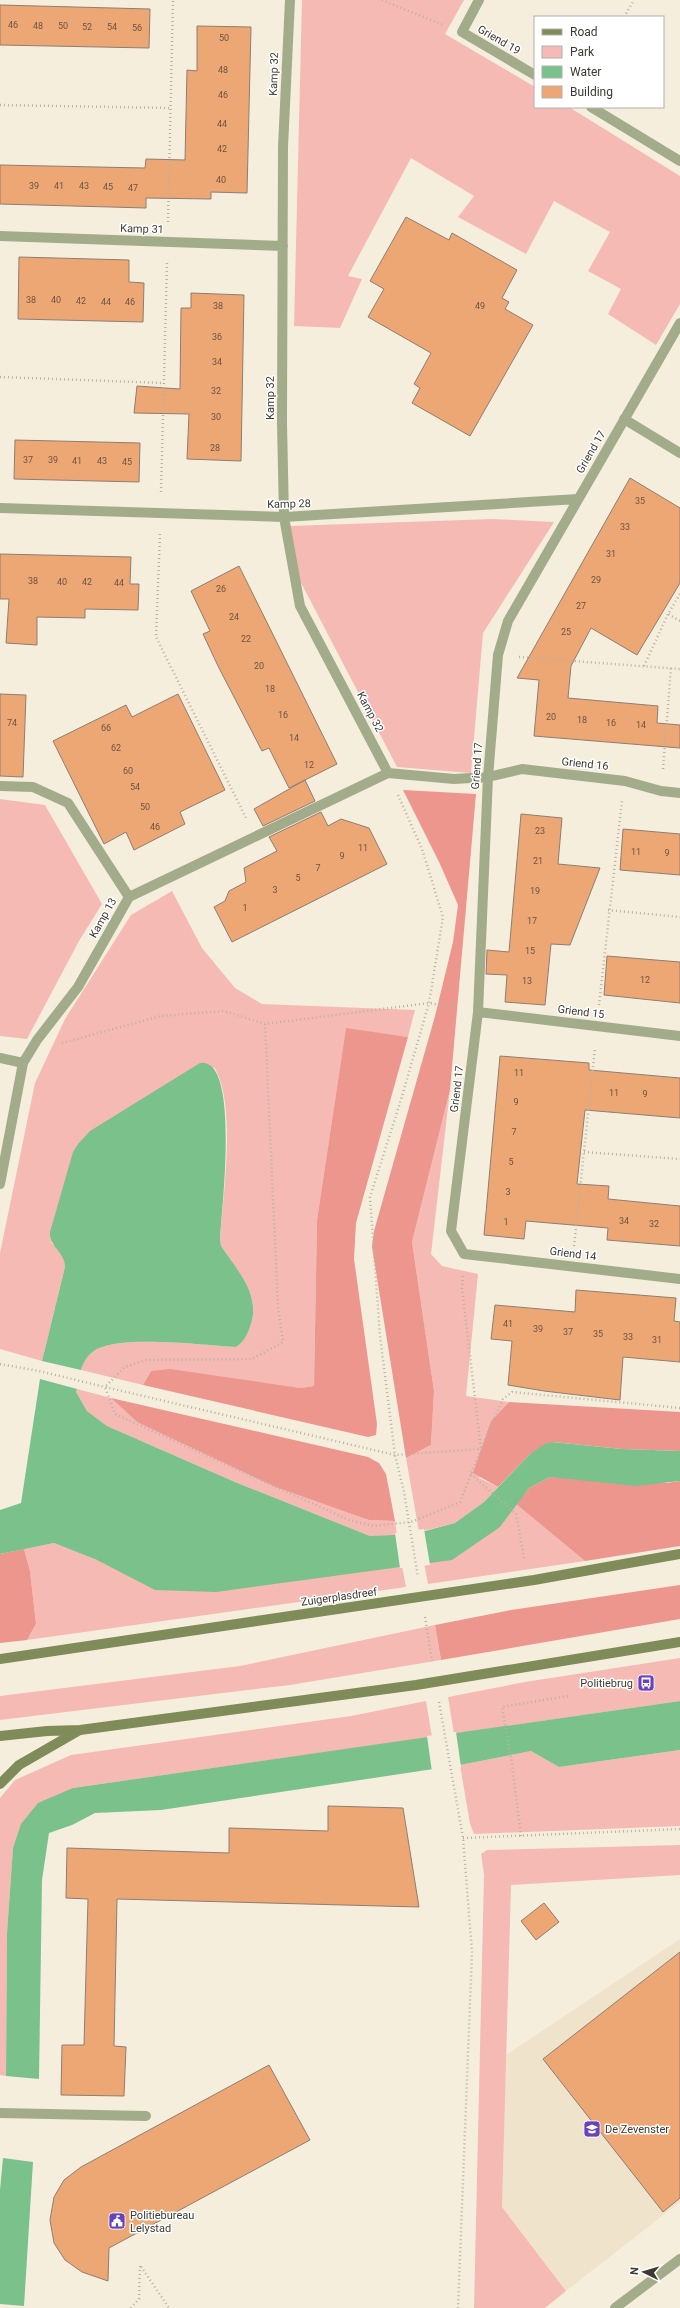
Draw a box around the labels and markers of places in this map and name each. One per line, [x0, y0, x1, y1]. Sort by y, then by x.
bus stop icon: Politiebrug [636, 1673, 656, 1693]
place label: Politiebrug [580, 1677, 633, 1690]
school or university icon: De Zevenster [582, 2119, 602, 2139]
place label: De Zevenster [605, 2123, 669, 2136]
place label: Politiebureau Lelystad [130, 2209, 194, 2235]
public building icon: Politiebureau Lelystad [107, 2211, 127, 2231]

